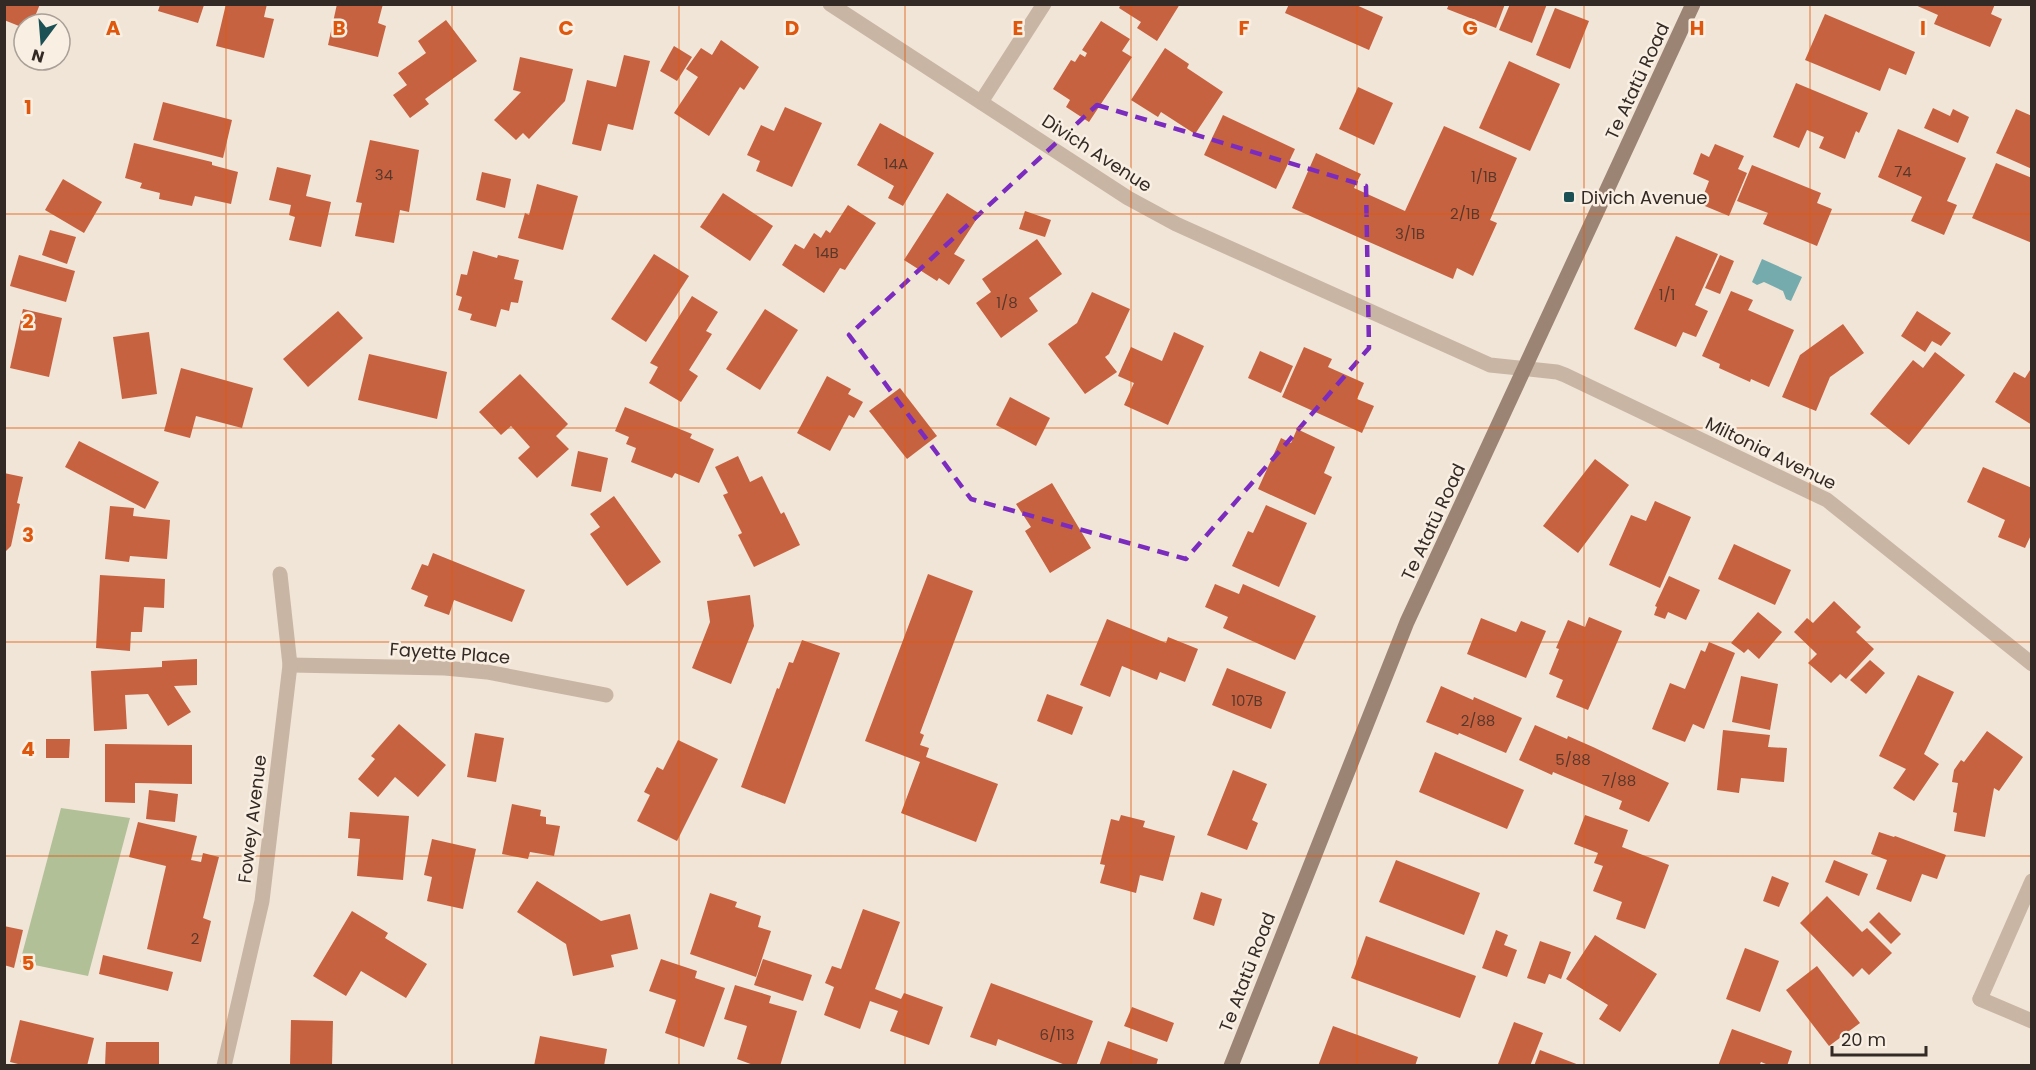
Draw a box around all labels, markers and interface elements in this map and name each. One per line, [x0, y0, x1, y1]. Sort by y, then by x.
north arrow [12, 12, 72, 72]
text: A [106, 14, 121, 42]
text: B [332, 14, 346, 42]
text: C [558, 14, 574, 42]
text: D [785, 14, 799, 42]
text: E [1013, 14, 1023, 42]
text: F [1239, 14, 1250, 42]
text: G [1462, 14, 1478, 42]
text: H [1690, 14, 1704, 42]
text: I [1920, 14, 1926, 42]
street label: Te Atatū Road [1599, 19, 1675, 143]
text: N [29, 43, 47, 69]
text: 1 [24, 93, 32, 121]
street label: Divich Avenue [1037, 108, 1157, 198]
house number: 14A [884, 153, 908, 174]
house number: 74 [1894, 161, 1912, 182]
house number: 34 [375, 164, 393, 185]
house number: 1/1B [1471, 166, 1497, 187]
place label: Divich Avenue [1581, 185, 1708, 210]
marker: Divich Avenue [1562, 190, 1576, 204]
house number: 2/1B [1450, 203, 1480, 224]
house number: 3/1B [1395, 223, 1425, 244]
house number: 14B [815, 242, 839, 263]
house number: 1/1 [1659, 284, 1675, 305]
house number: 1/8 [996, 292, 1018, 313]
text: 2 [22, 307, 34, 335]
street label: Miltonia Avenue [1701, 410, 1841, 496]
street label: Te Atatū Road [1395, 460, 1471, 584]
text: 3 [22, 521, 34, 549]
street label: Fayette Place [389, 636, 511, 670]
house number: 107B [1231, 690, 1263, 711]
house number: 2/88 [1461, 710, 1495, 731]
text: 4 [21, 735, 35, 763]
house number: 5/88 [1555, 749, 1591, 770]
street label: Fowey Avenue [232, 753, 272, 885]
house number: 7/88 [1602, 770, 1636, 791]
street label: Te Atatū Road [1213, 909, 1281, 1035]
house number: 2 [191, 928, 199, 949]
text: 5 [22, 949, 35, 977]
scale bar [1832, 1019, 1926, 1057]
house number: 6/113 [1039, 1024, 1075, 1045]
text: 20 m [1841, 1027, 1886, 1052]

